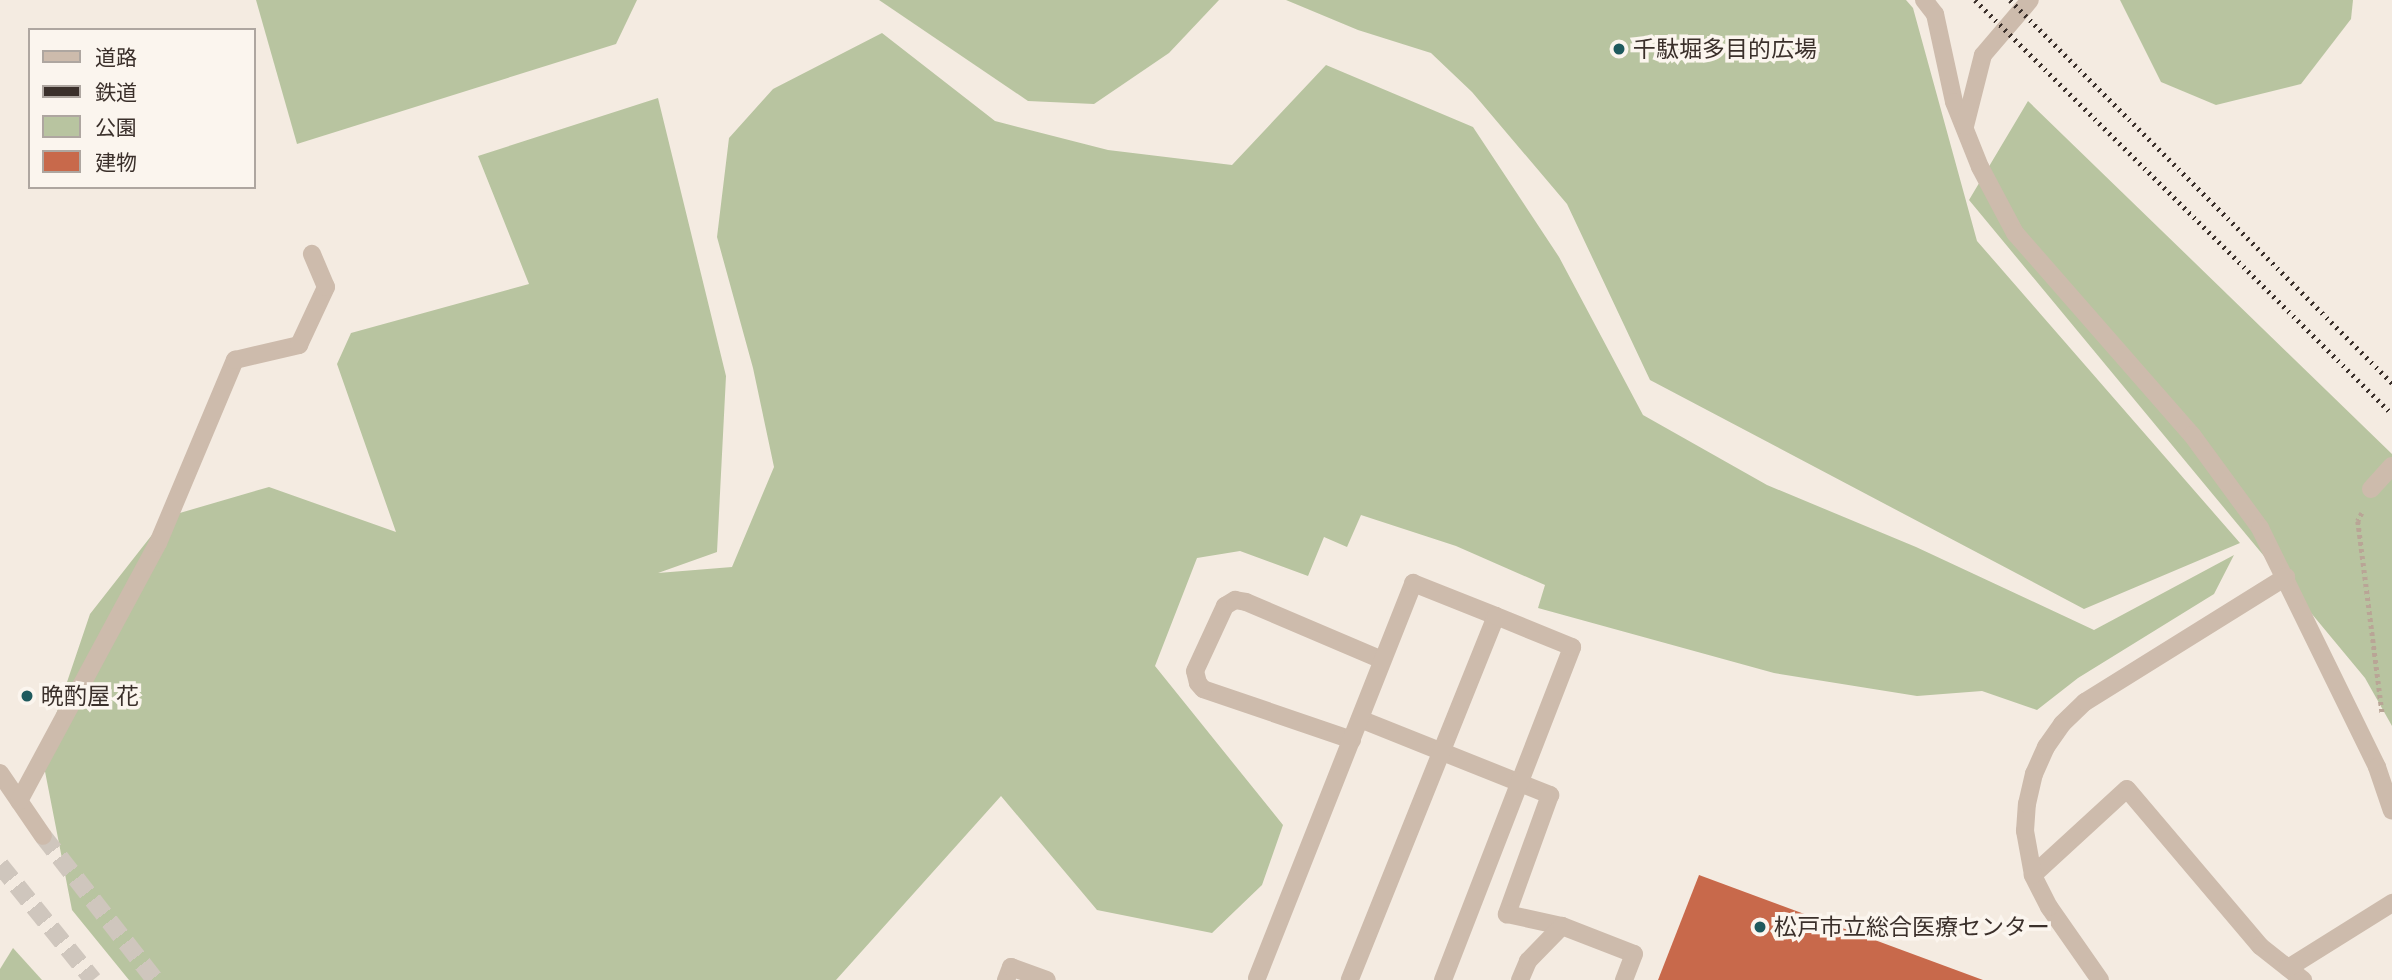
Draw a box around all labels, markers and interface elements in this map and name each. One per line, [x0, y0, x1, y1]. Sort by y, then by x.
legend [28, 28, 256, 189]
place label: 千駄堀多目的広場 [1633, 35, 1817, 63]
marker: 千駄堀多目的広場 [1611, 41, 1627, 57]
text: 道路 [95, 44, 137, 72]
text: 鉄道 [95, 79, 137, 107]
text: 公園 [95, 114, 137, 142]
text: 建物 [95, 149, 137, 177]
place label: 晩酌屋 花 [41, 682, 139, 710]
marker: 晩酌屋 花 [19, 688, 35, 704]
place label: 松戸市立総合医療センター [1774, 913, 2050, 941]
marker: 松戸市立総合医療センター [1752, 919, 1768, 935]

